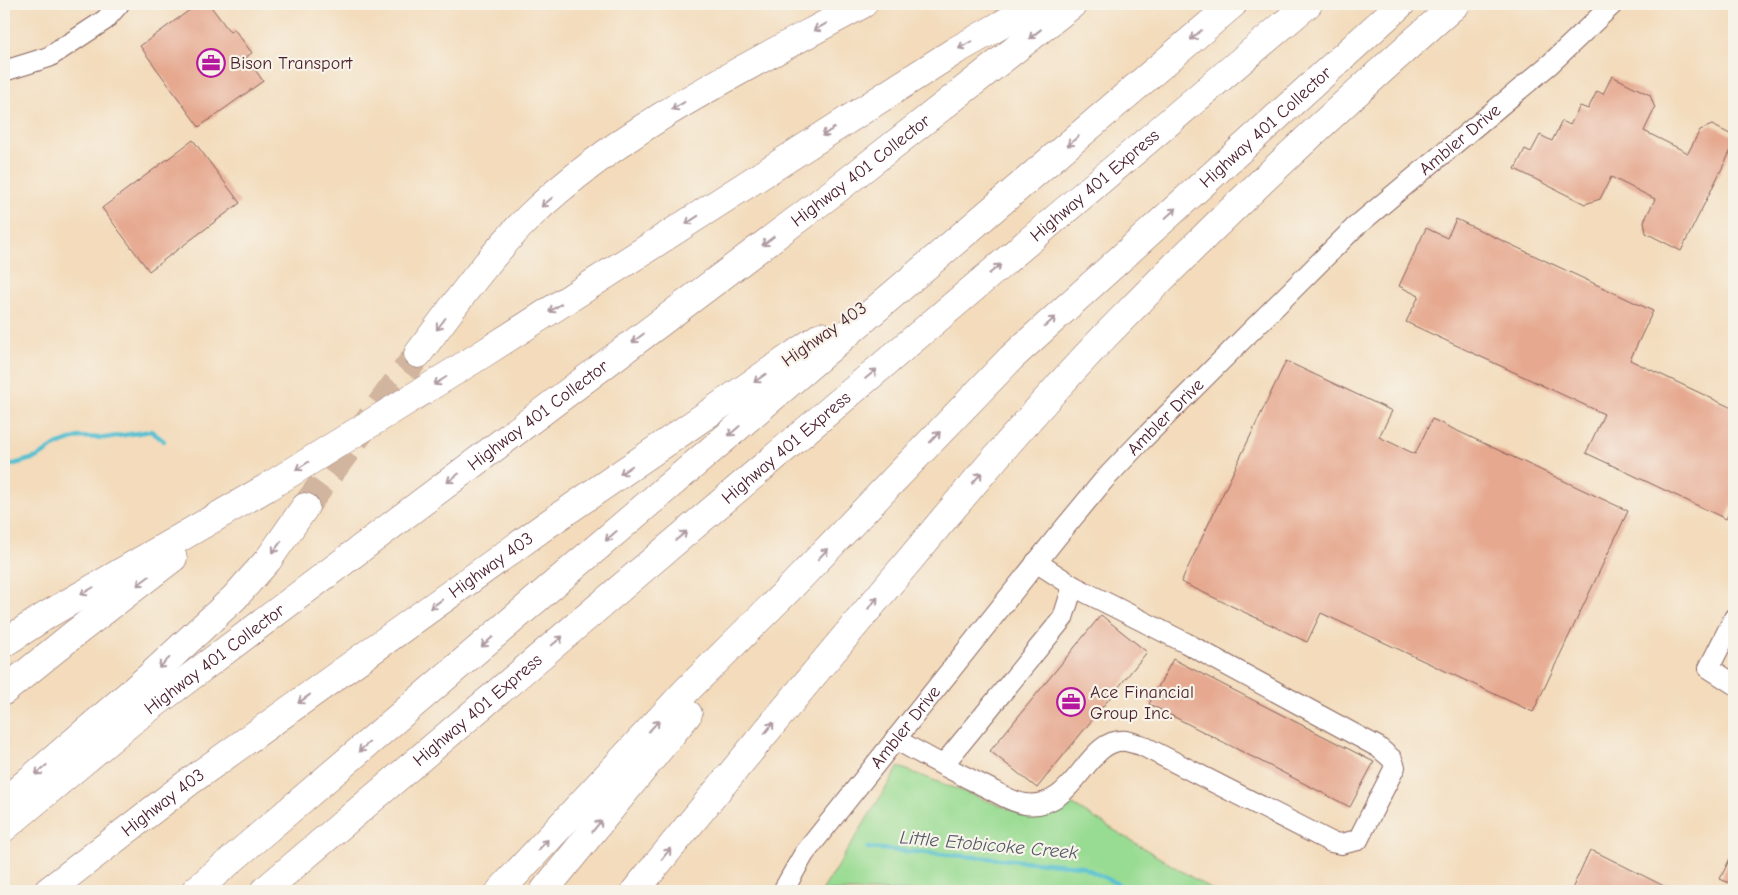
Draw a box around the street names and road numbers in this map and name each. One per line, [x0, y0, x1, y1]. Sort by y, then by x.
street label: Highway 401 Collector [1196, 62, 1337, 193]
street label: Ambler Drive [1415, 100, 1505, 180]
street label: Highway 401 Collector [787, 110, 935, 231]
street label: Highway 401 Express [1026, 125, 1164, 246]
street label: Highway 403 [778, 297, 871, 371]
street label: Highway 401 Collector [464, 355, 613, 475]
street label: Ambler Drive [1123, 374, 1208, 460]
street label: Highway 401 Express [718, 387, 855, 509]
street label: Highway 403 [445, 528, 537, 603]
street label: Highway 401 Collector [140, 599, 290, 719]
street label: Highway 401 Express [409, 649, 547, 771]
street label: Ambler Drive [866, 682, 945, 773]
street label: Highway 403 [117, 764, 209, 841]

